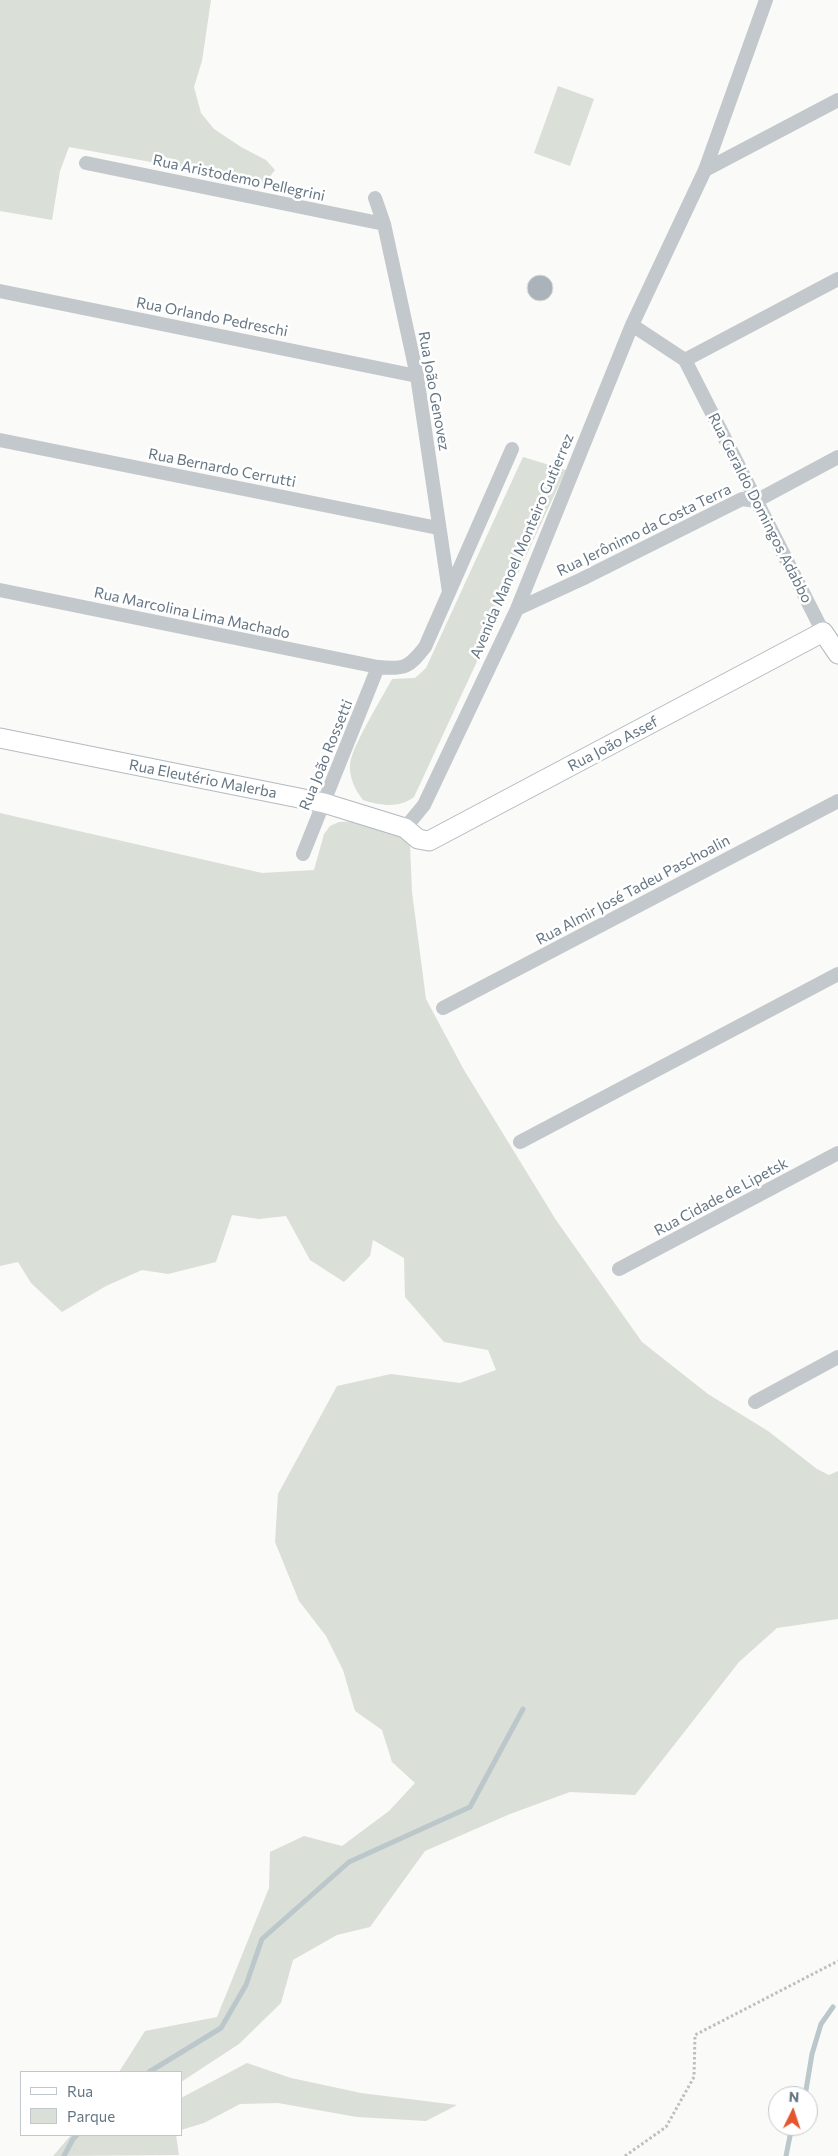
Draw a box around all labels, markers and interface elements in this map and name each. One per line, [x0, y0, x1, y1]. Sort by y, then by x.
street label: Rua Aristodemo Pellegrini [151, 151, 327, 205]
street label: Rua Orlando Pedreschi [135, 293, 289, 341]
street label: Rua João Genovez [415, 330, 453, 452]
street label: Rua Geraldo Domingos Adabbo [704, 410, 816, 606]
street label: Avenida Manoel Monteiro Gutierrez [466, 431, 578, 661]
street label: Rua Bernardo Cerrutti [147, 445, 297, 491]
street label: Rua Jerônimo da Costa Terra [554, 480, 734, 580]
street label: Rua Marcolina Lima Machado [92, 583, 292, 643]
street label: Rua João Rossetti [296, 697, 356, 813]
street label: Rua João Assef [565, 713, 661, 775]
street label: Rua Eleutério Malerba [128, 756, 278, 802]
street label: Rua Almir José Tadeu Paschoalin [533, 831, 733, 949]
street label: Rua Cidade de Lipetsk [651, 1154, 791, 1240]
legend [20, 2071, 182, 2136]
text: Rua [67, 2082, 93, 2100]
north arrow [768, 2086, 818, 2136]
text: N [788, 2088, 800, 2105]
text: Parque [67, 2107, 115, 2125]

